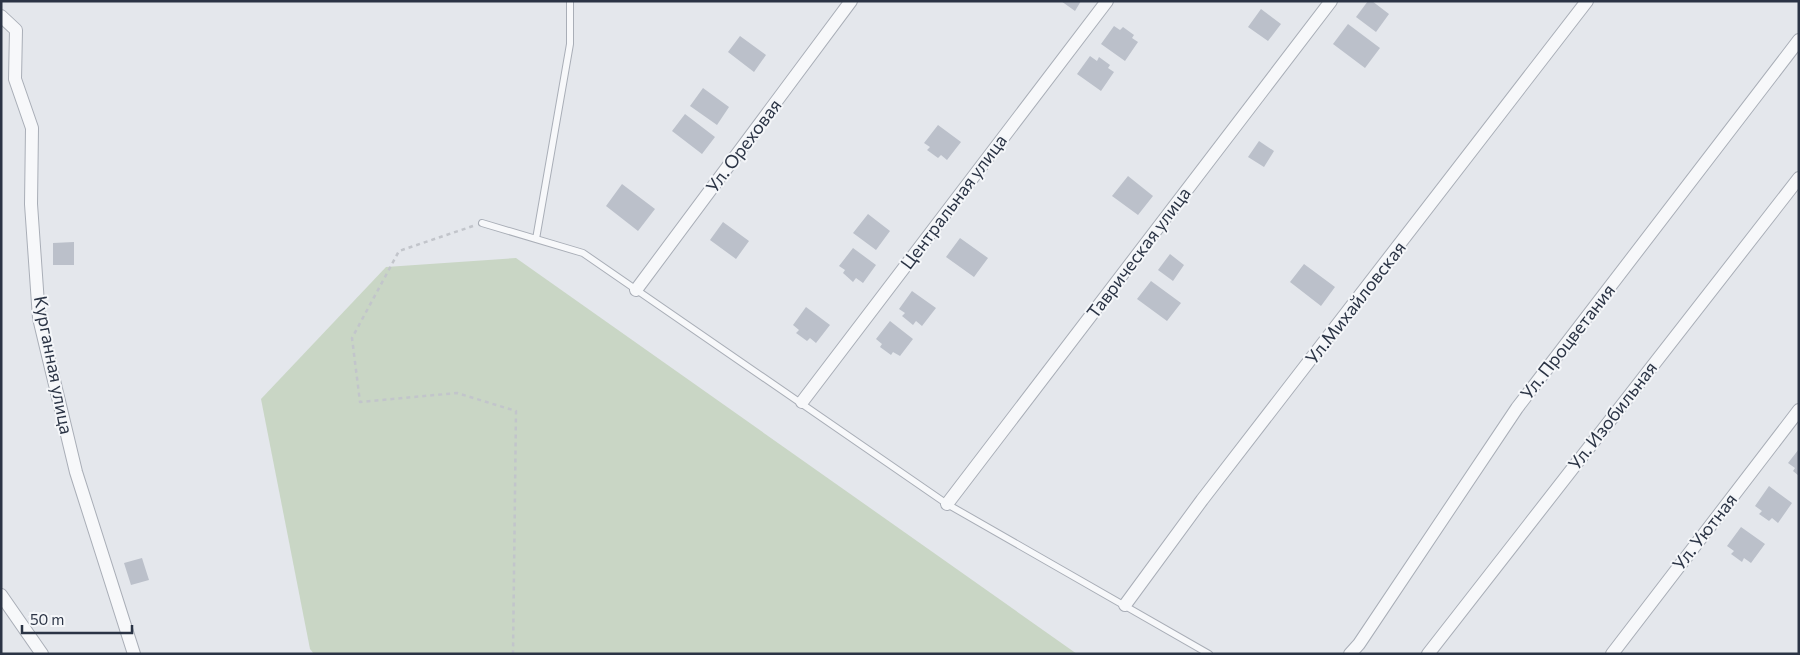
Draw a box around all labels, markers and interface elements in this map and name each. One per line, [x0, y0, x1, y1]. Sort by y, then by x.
street label: Ул. Ореховая [701, 94, 786, 197]
street label: Центральная улица [895, 130, 1011, 273]
street label: Таврическая улица [1082, 182, 1195, 322]
street label: Ул.Михайловская [1300, 237, 1410, 368]
street label: Ул. Процветания [1515, 279, 1619, 404]
street label: Курганная улица [30, 294, 78, 436]
street label: Ул. Изобильная [1563, 357, 1661, 474]
street label: Ул. Уютная [1667, 488, 1741, 574]
scale bar [22, 602, 132, 634]
text: 50 m [30, 610, 64, 628]

